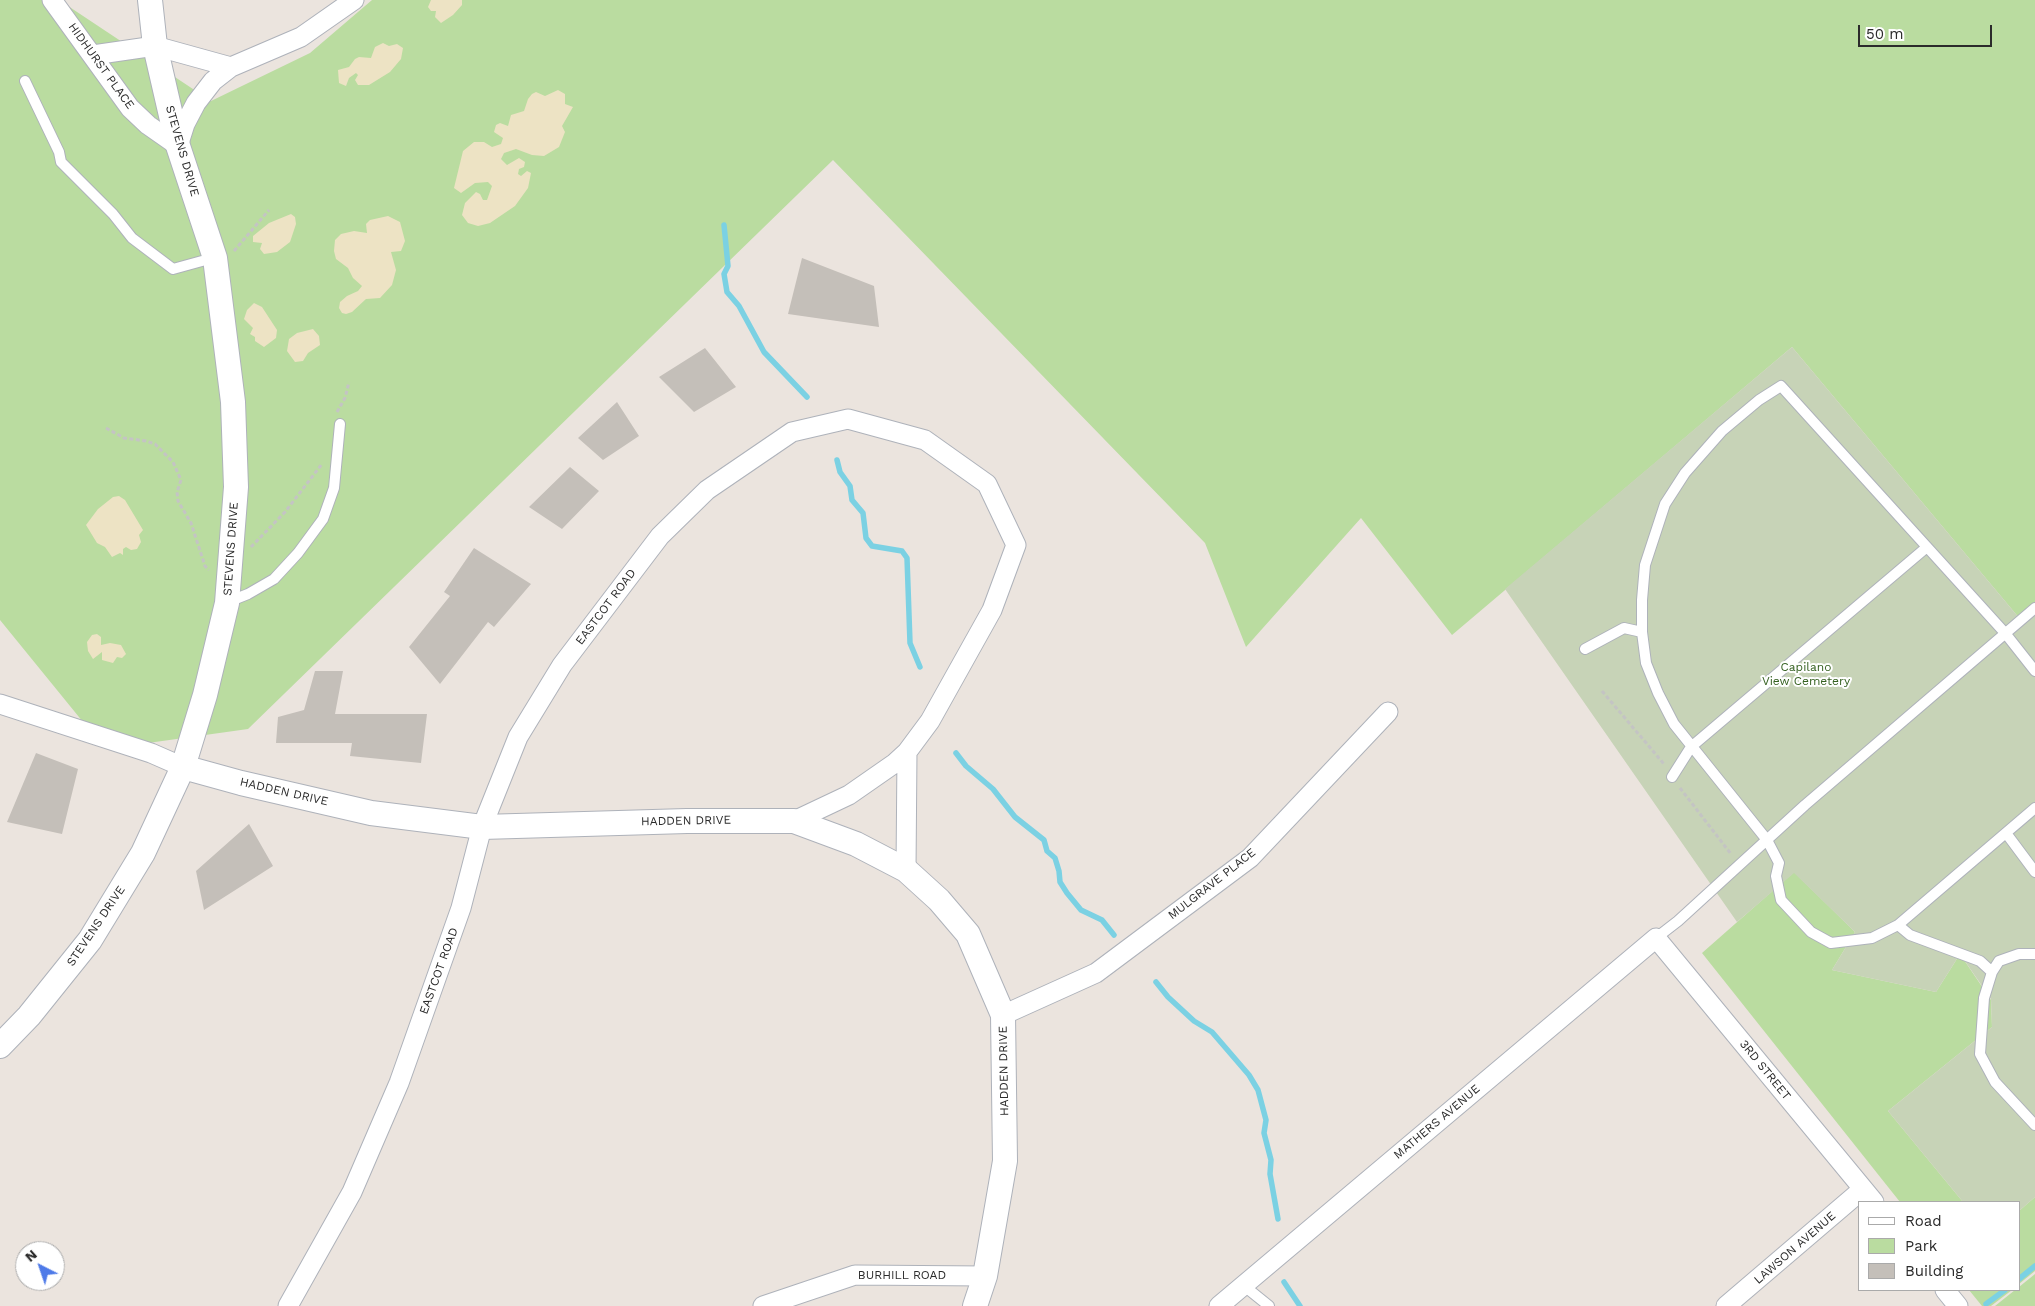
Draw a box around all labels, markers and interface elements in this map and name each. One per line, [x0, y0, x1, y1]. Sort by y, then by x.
scale bar [1860, 15, 1994, 47]
street label: HIDHURST PLACE [65, 20, 137, 112]
text: 50 m [1866, 25, 1903, 43]
street label: STEVENS DRIVE [162, 104, 202, 198]
street label: STEVENS DRIVE [221, 502, 241, 596]
street label: EASTCOT ROAD [573, 566, 639, 648]
park label: Capilano View Cemetery [1762, 660, 1850, 688]
street label: HADDEN DRIVE [238, 775, 330, 809]
street label: HADDEN DRIVE [641, 813, 731, 829]
street label: MULGRAVE PLACE [1165, 845, 1259, 923]
street label: STEVENS DRIVE [64, 883, 128, 969]
street label: EASTCOT ROAD [417, 926, 461, 1016]
street label: HADDEN DRIVE [996, 1026, 1012, 1116]
street label: 3RD STREET [1736, 1037, 1794, 1103]
street label: MATHERS AVENUE [1391, 1082, 1483, 1162]
legend [1858, 1201, 2020, 1291]
street label: LAWSON AVENUE [1751, 1209, 1839, 1287]
text: Road [1905, 1212, 1942, 1230]
text: Park [1905, 1237, 1937, 1255]
north arrow [15, 1241, 65, 1291]
text: N [22, 1246, 40, 1265]
text: Building [1905, 1262, 1963, 1280]
street label: BURHILL ROAD [858, 1268, 946, 1282]

